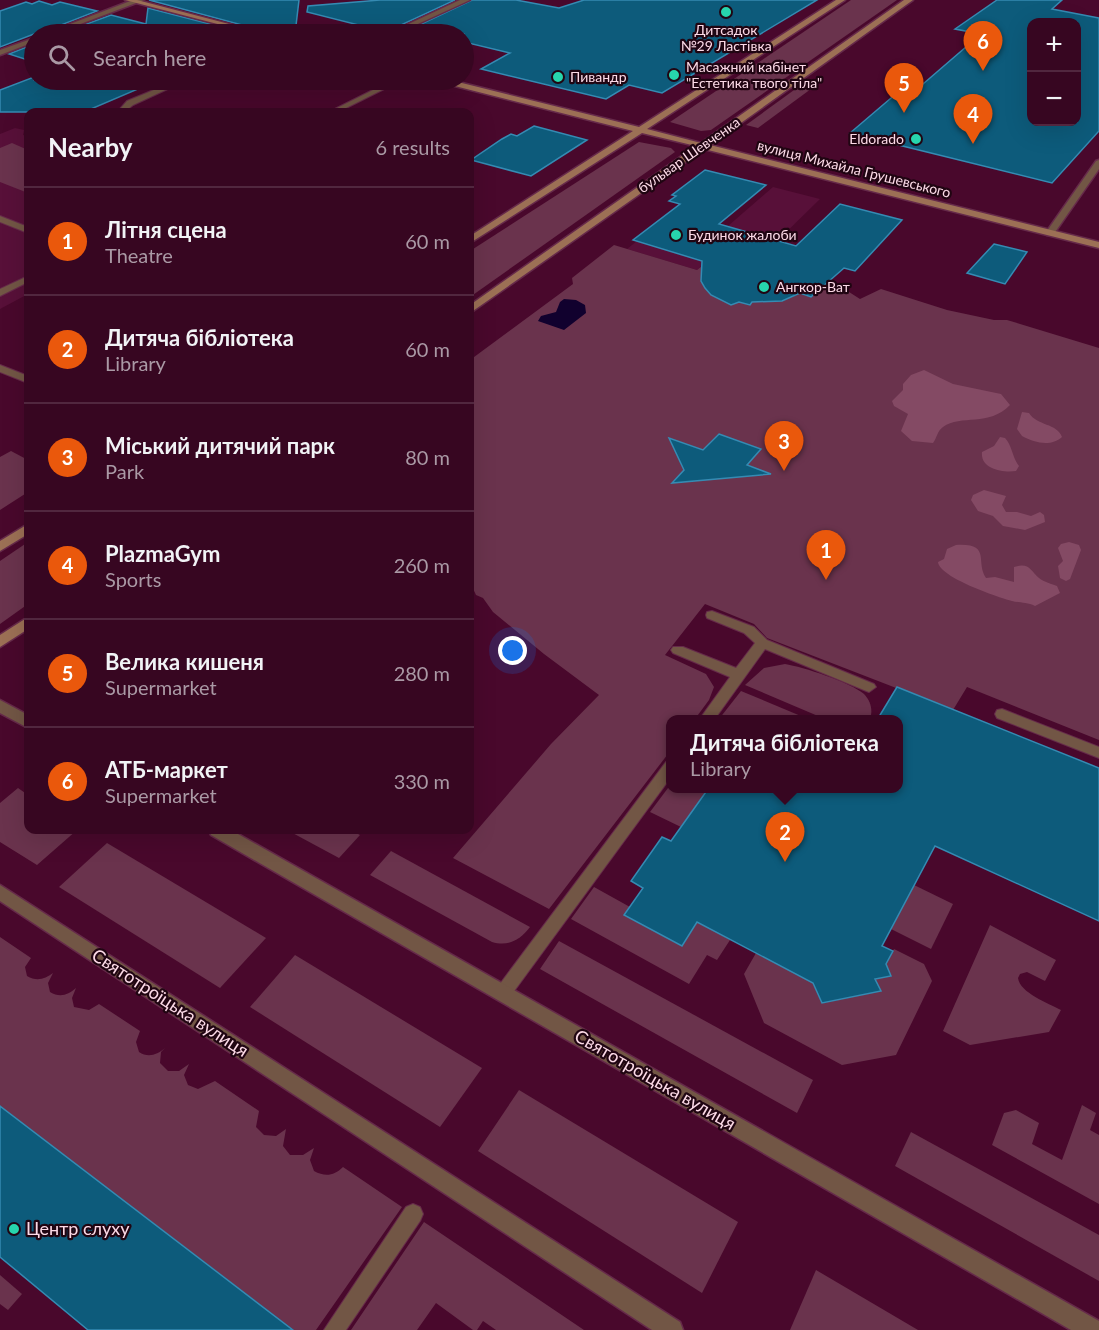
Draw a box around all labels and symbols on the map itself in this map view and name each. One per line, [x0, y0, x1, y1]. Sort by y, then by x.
marker: Дитсадок №29 Ластівка [719, 5, 733, 19]
place label: Дитсадок №29 Ластівка [680, 21, 772, 54]
pin: 6 [964, 22, 1002, 71]
place label: Масажний кабінет "Естетика твого тіла" [686, 58, 822, 91]
pin: 5 [884, 63, 924, 113]
place label: Пивандр [570, 68, 627, 85]
marker: Масажний кабінет "Естетика твого тіла" [667, 68, 681, 82]
marker: Пивандр [551, 70, 565, 84]
pin: 4 [954, 94, 992, 144]
street label: бульвар Шевченка [634, 113, 743, 196]
place label: Eldorado [849, 130, 904, 147]
marker: Eldorado [909, 132, 923, 146]
street label: вулиця Михайла Грушевського [756, 136, 953, 201]
place label: Будинок жалоби [688, 226, 797, 243]
marker: Будинок жалоби [669, 228, 683, 242]
place label: Ангкор-Ват [776, 278, 850, 295]
marker: Ангкор-Ват [757, 280, 771, 294]
pin: 3 [764, 422, 804, 471]
pin: 1 [806, 530, 846, 580]
your location [498, 636, 527, 665]
pin: 2 [766, 812, 804, 862]
street label: Святотроїцька вулиця [88, 943, 253, 1061]
street label: Святотроїцька вулиця [571, 1024, 740, 1134]
place label: Центр слуху [26, 1217, 130, 1239]
marker: Центр слуху [7, 1222, 21, 1236]

